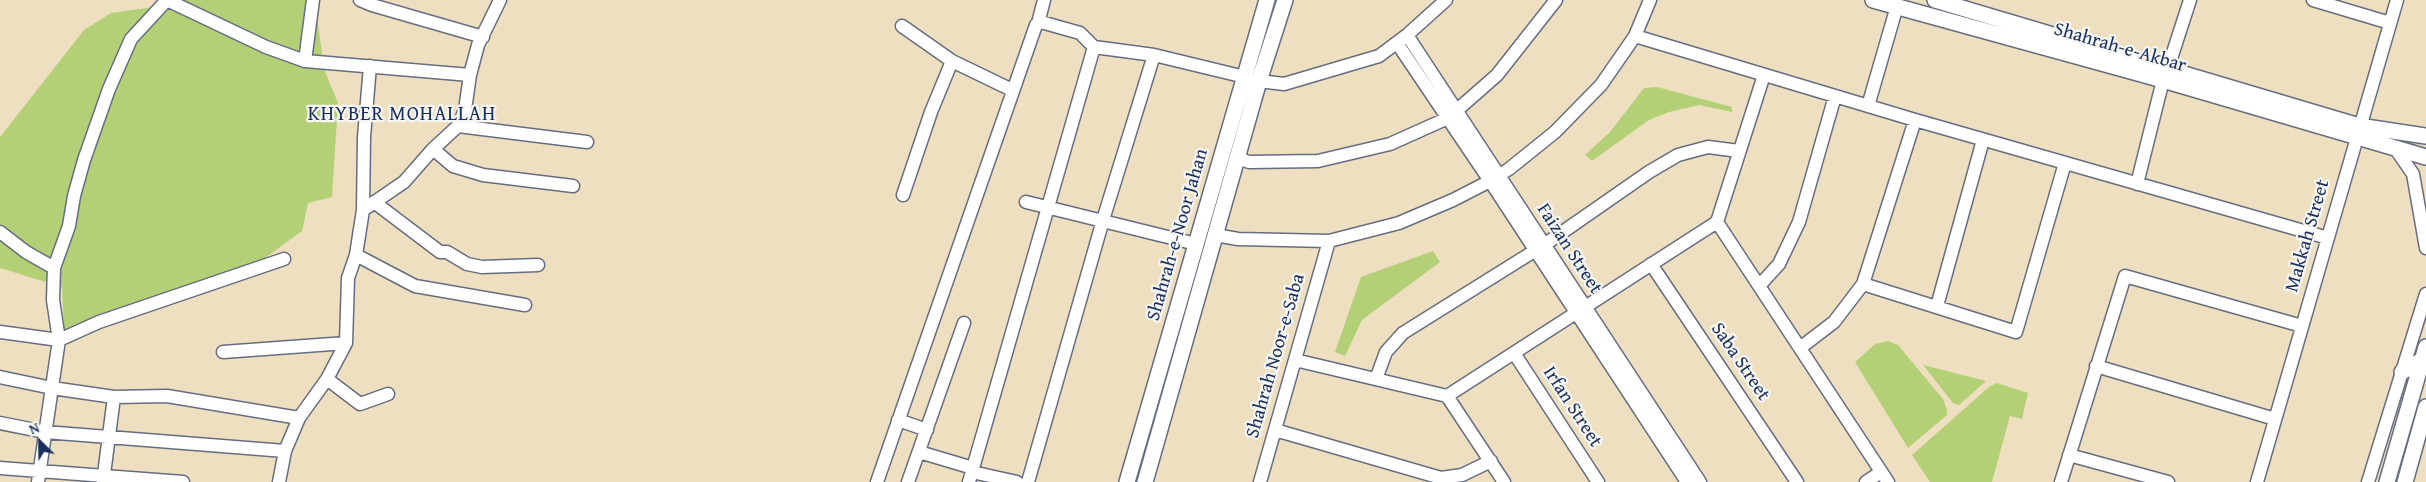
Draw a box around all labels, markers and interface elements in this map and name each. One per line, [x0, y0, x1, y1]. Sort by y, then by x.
street label: Shahrah-e-Akbar [2051, 18, 2189, 78]
district label: KHYBER MOHALLAH [306, 103, 498, 127]
street label: Shahrah-e-Noor Jahan [1143, 146, 1213, 324]
street label: Makkah Street [2281, 177, 2335, 295]
street label: Faizan Street [1531, 200, 1607, 298]
street label: Shahrah Noor-e-Saba [1242, 271, 1310, 441]
street label: Saba Street [1706, 319, 1774, 405]
street label: Irfan Street [1537, 362, 1607, 452]
north arrow [15, 417, 65, 467]
text: N [26, 417, 42, 439]

